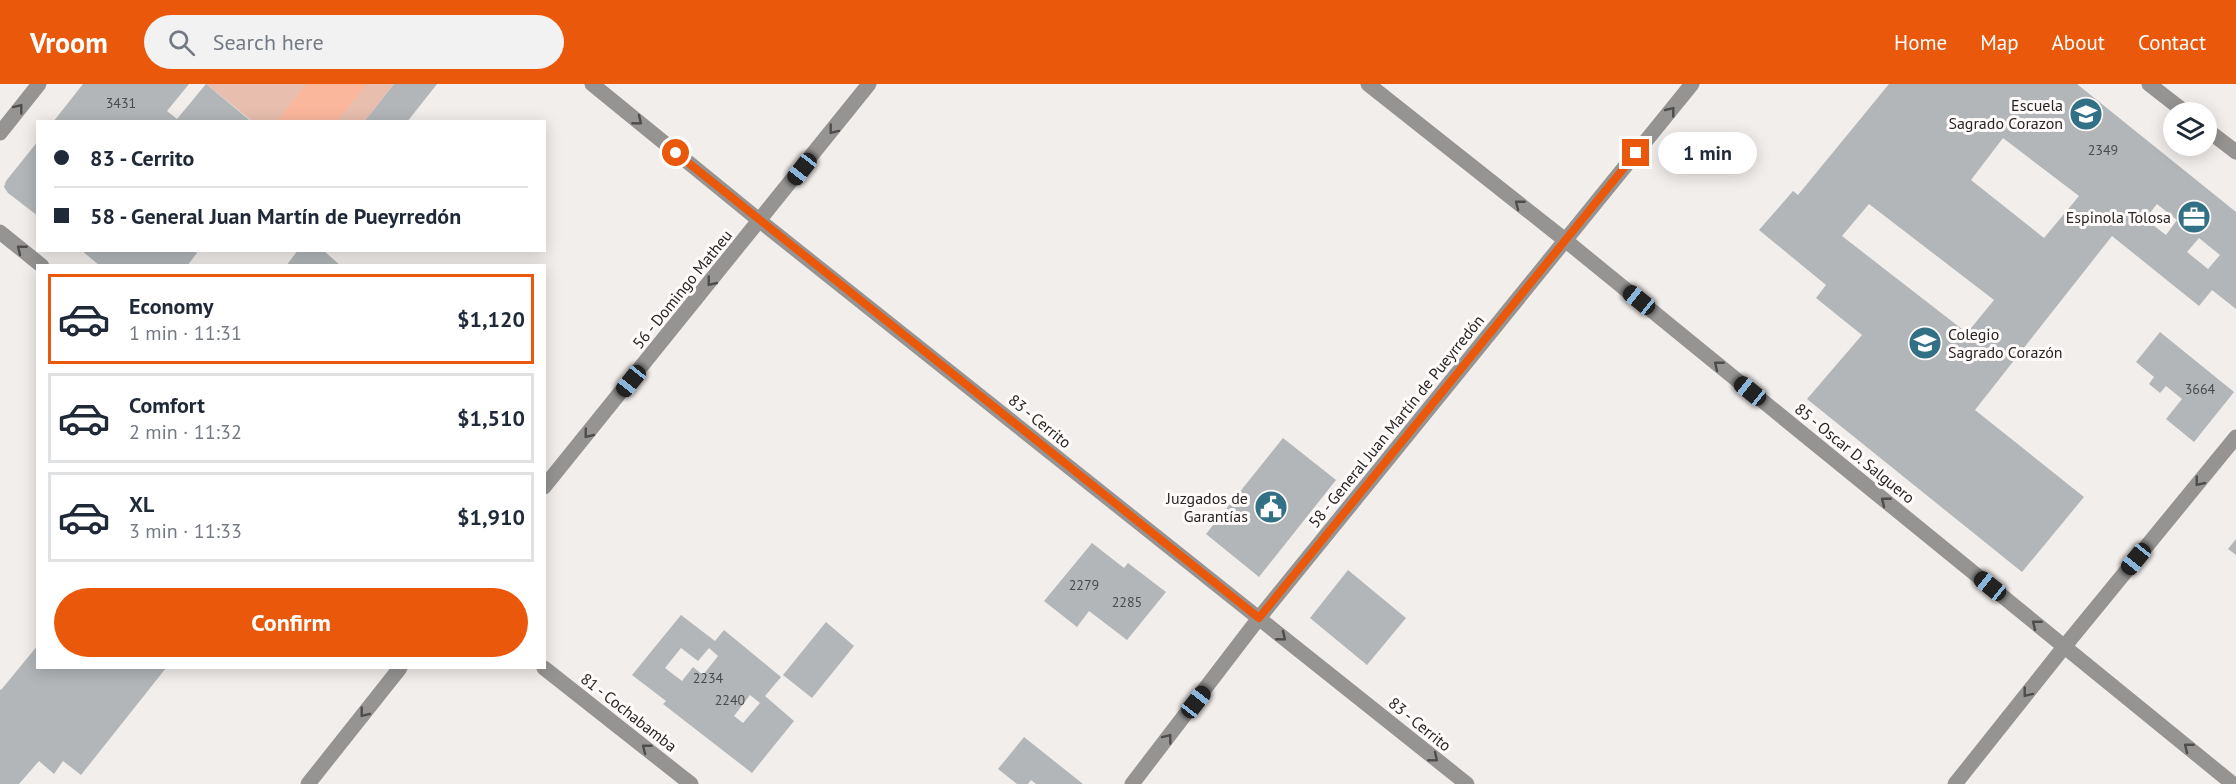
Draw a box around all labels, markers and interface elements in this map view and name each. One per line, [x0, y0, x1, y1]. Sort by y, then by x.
search box [144, 15, 564, 69]
text: Vroom [30, 24, 108, 61]
icon: search [165, 26, 198, 59]
text: Search here [213, 28, 324, 56]
text: Home [1894, 29, 1947, 56]
text: Map [1980, 29, 2019, 56]
text: About [2052, 29, 2105, 56]
text: Contact [2138, 29, 2206, 56]
house number: 3431 [106, 94, 136, 112]
place label: Escuela Sagrado Corazon [1948, 95, 2063, 133]
school or university icon: Escuela Sagrado Corazon [2068, 96, 2104, 132]
map controls [2163, 102, 2217, 156]
button: layers [2163, 102, 2217, 156]
one-way arrow [12, 104, 23, 115]
one-way arrow [1663, 106, 1674, 117]
one-way arrow [631, 114, 642, 125]
one-way arrow [829, 124, 840, 135]
callout: 1 min [1657, 132, 1756, 174]
route start [662, 139, 689, 166]
route end [1622, 139, 1649, 166]
text: 1 min [1683, 140, 1732, 166]
house number: 2349 [2088, 141, 2118, 159]
text: 83 - Cerrito [90, 144, 194, 172]
car [784, 149, 820, 189]
office icon: Espinola Tolosa [2176, 199, 2212, 235]
one-way arrow [1515, 200, 1526, 211]
text: 58 - General Juan Martín de Pueyrredón [90, 202, 461, 230]
place label: Espinola Tolosa [2066, 207, 2171, 227]
street label: 56 - Domingo Matheu [628, 226, 736, 352]
one-way arrow [17, 245, 28, 256]
one-way arrow [707, 275, 718, 286]
car [1619, 282, 1659, 318]
icon: car [57, 292, 111, 346]
text: Economy [129, 292, 213, 320]
text: $1,120 [457, 305, 525, 333]
street label: 58 - General Juan Martín de Pueyrredón [1304, 311, 1488, 531]
text: 1 min · 11:31 [129, 320, 242, 346]
place label: Colegio Sagrado Corazón [1948, 324, 2063, 362]
school or university icon: Colegio Sagrado Corazón [1907, 325, 1943, 361]
car [613, 361, 649, 401]
one-way arrow [1714, 361, 1725, 372]
car [1730, 373, 1770, 409]
house number: 3664 [2185, 380, 2216, 398]
street label: 83 - Cerrito [1005, 390, 1075, 452]
icon: car [57, 391, 111, 445]
text: Comfort [129, 391, 205, 419]
street label: 85 - Oscar D. Salguero [1791, 398, 1919, 508]
text: $1,510 [457, 404, 525, 432]
text: 2 min · 11:32 [129, 419, 242, 445]
one-way arrow [584, 427, 595, 438]
one-way arrow [2195, 475, 2206, 486]
place label: Juzgados de Garantías [1165, 488, 1248, 526]
public building icon: Juzgados de Garantías [1253, 489, 1289, 525]
icon: car [57, 490, 111, 544]
text: XL [129, 490, 154, 518]
one-way arrow [1881, 497, 1892, 508]
text: $1,910 [457, 503, 525, 531]
text: 3 min · 11:33 [129, 518, 242, 544]
car [2118, 539, 2154, 579]
car [1970, 568, 2010, 604]
house number: 2279 [1069, 576, 1099, 594]
button: Confirm [54, 588, 528, 657]
house number: 2285 [1112, 593, 1142, 611]
one-way arrow [2032, 621, 2043, 632]
one-way arrow [1275, 629, 1286, 640]
street label: 81 - Cochabamba [577, 668, 681, 756]
house number: 2234 [693, 669, 724, 687]
car [1178, 682, 1214, 722]
one-way arrow [2024, 686, 2035, 697]
house number: 2240 [715, 691, 746, 709]
street label: 83 - Cerrito [1385, 693, 1455, 755]
one-way arrow [360, 707, 371, 718]
one-way arrow [1160, 734, 1171, 745]
one-way arrow [641, 744, 652, 755]
one-way arrow [2184, 744, 2195, 755]
one-way arrow [1427, 751, 1438, 762]

